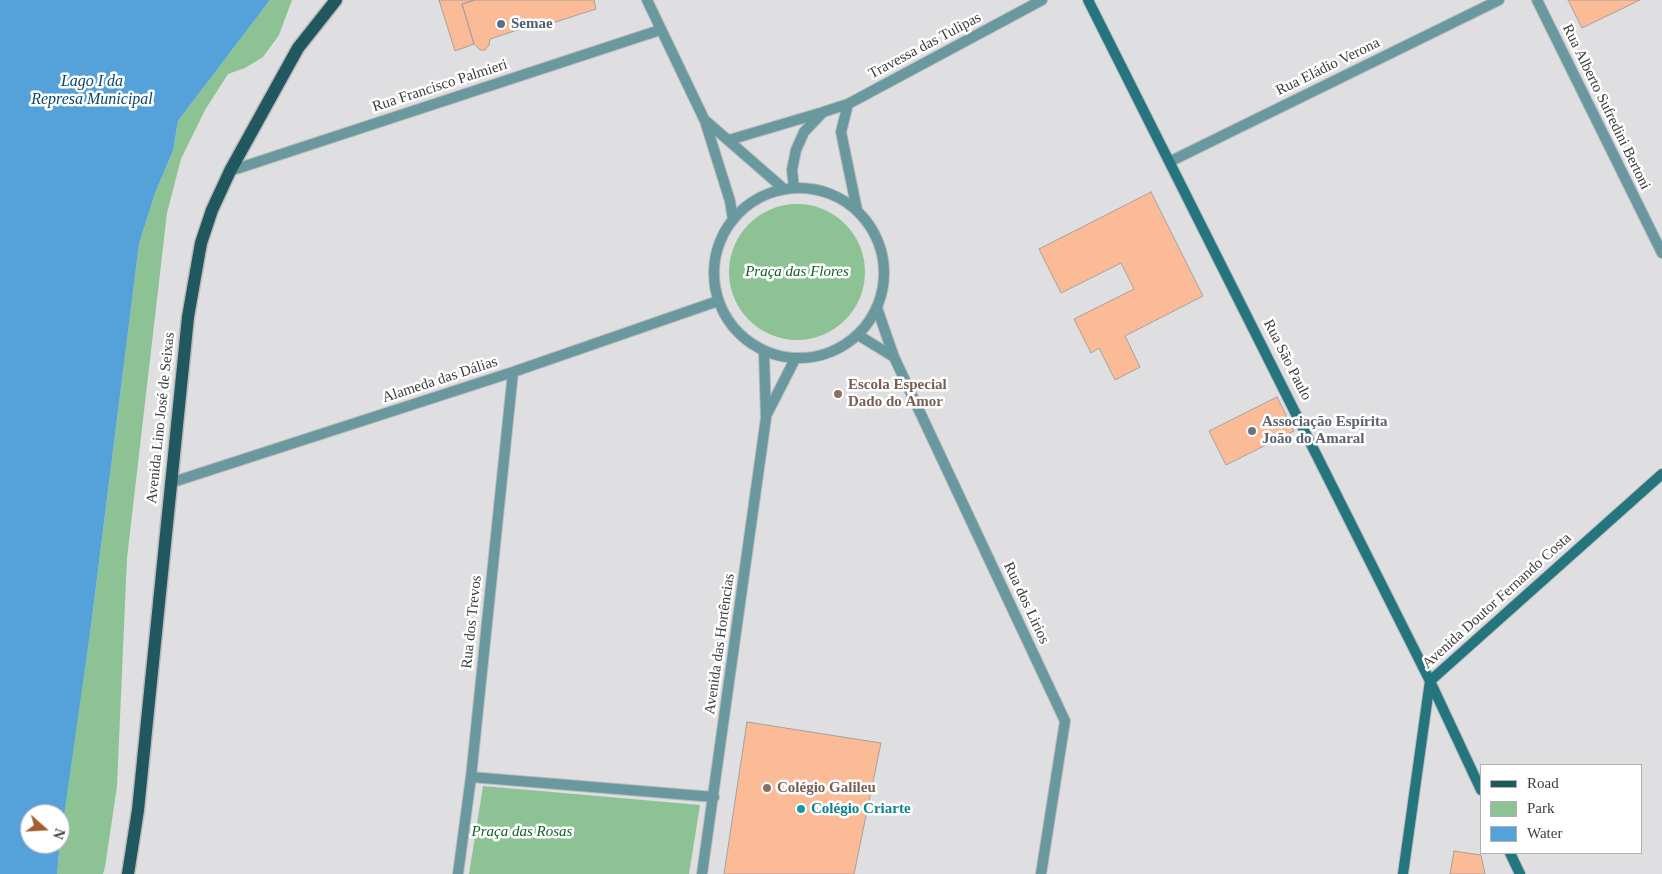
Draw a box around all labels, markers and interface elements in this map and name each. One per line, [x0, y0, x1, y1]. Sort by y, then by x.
street label: Travessa das Tulipas [866, 9, 984, 83]
place label: Semae [511, 15, 553, 33]
marker: Semae [495, 18, 507, 30]
street label: Rua Alberto Sufredini Bertoni [1558, 21, 1654, 193]
street label: Rua Eládio Verona [1273, 34, 1383, 100]
street label: Rua Francisco Palmieri [370, 56, 510, 116]
water label: Lago I da Represa Municipal [31, 72, 153, 110]
park label: Praça das Flores [745, 263, 849, 281]
street label: Rua São Paulo [1259, 317, 1315, 403]
street label: Avenida Lino José de Seixas [143, 331, 179, 505]
street label: Alameda das Dálias [380, 353, 500, 407]
place label: Escola Especial Dado do Amor [848, 376, 947, 411]
marker: Escola Especial Dado do Amor [832, 388, 844, 400]
place label: Associação Espírita João do Amaral [1262, 413, 1387, 448]
marker: Associação Espírita João do Amaral [1246, 425, 1258, 437]
street label: Avenida Doutor Fernando Costa [1419, 529, 1575, 673]
street label: Rua dos Lirios [999, 559, 1053, 647]
street label: Avenida das Hortências [701, 572, 739, 716]
street label: Rua dos Trevos [458, 575, 486, 669]
legend [1480, 764, 1642, 854]
text: Road [1527, 775, 1559, 791]
place label: Colégio Galileu [777, 779, 876, 797]
marker: Colégio Galileu [761, 782, 773, 794]
place label: Colégio Criarte [811, 800, 911, 818]
text: Park [1527, 800, 1555, 816]
marker: Colégio Criarte [795, 803, 807, 815]
north arrow [20, 804, 70, 854]
park label: Praça das Rosas [472, 823, 572, 841]
text: Water [1527, 825, 1562, 841]
text: N [50, 826, 67, 841]

